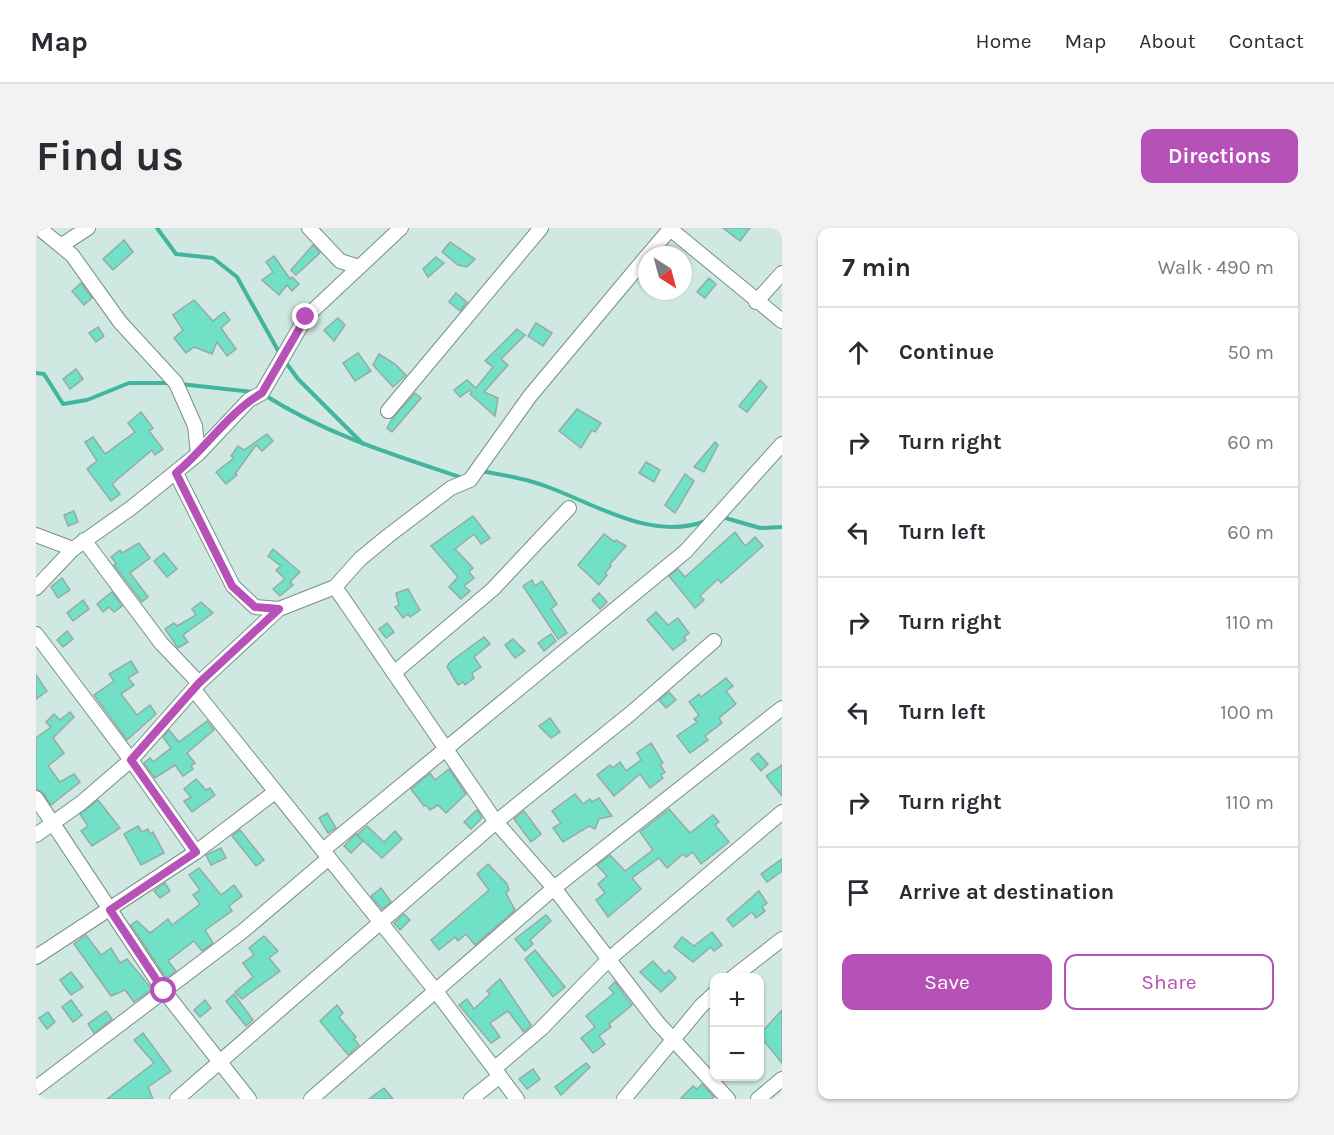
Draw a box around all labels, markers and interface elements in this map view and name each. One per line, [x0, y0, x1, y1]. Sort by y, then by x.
text: Map [30, 25, 88, 58]
text: Home [976, 29, 1032, 53]
text: Map [1065, 29, 1106, 53]
text: About [1139, 29, 1196, 53]
text: Contact [1229, 29, 1304, 53]
button: Directions [1141, 129, 1298, 183]
text: Find us [36, 131, 184, 181]
north arrow [638, 246, 692, 300]
text: 7 min [842, 252, 911, 283]
text: Walk · 490 m [1158, 256, 1274, 279]
route end [292, 303, 318, 329]
icon: ahead [842, 336, 875, 369]
text: Continue [899, 339, 994, 365]
text: 50 m [1227, 341, 1274, 364]
icon: right [842, 426, 875, 459]
text: Turn right [899, 429, 1002, 455]
text: 60 m [1227, 431, 1274, 454]
icon: left [842, 516, 875, 549]
text: Turn left [899, 519, 986, 545]
text: 60 m [1227, 521, 1274, 544]
icon: right [842, 606, 875, 639]
text: Turn right [899, 609, 1002, 635]
text: 110 m [1225, 611, 1274, 634]
icon: left [842, 696, 875, 729]
text: Turn left [899, 699, 986, 725]
text: 100 m [1220, 701, 1274, 724]
icon: right [842, 786, 875, 819]
text: Turn right [899, 789, 1002, 815]
text: 110 m [1225, 791, 1274, 814]
icon: arrive [842, 876, 875, 909]
text: Arrive at destination [899, 879, 1114, 905]
button: Save [842, 954, 1052, 1010]
button: Share [1064, 954, 1274, 1010]
map controls [710, 973, 764, 1081]
button: + [710, 973, 764, 1027]
route start [150, 977, 176, 1003]
button: − [710, 1027, 764, 1081]

